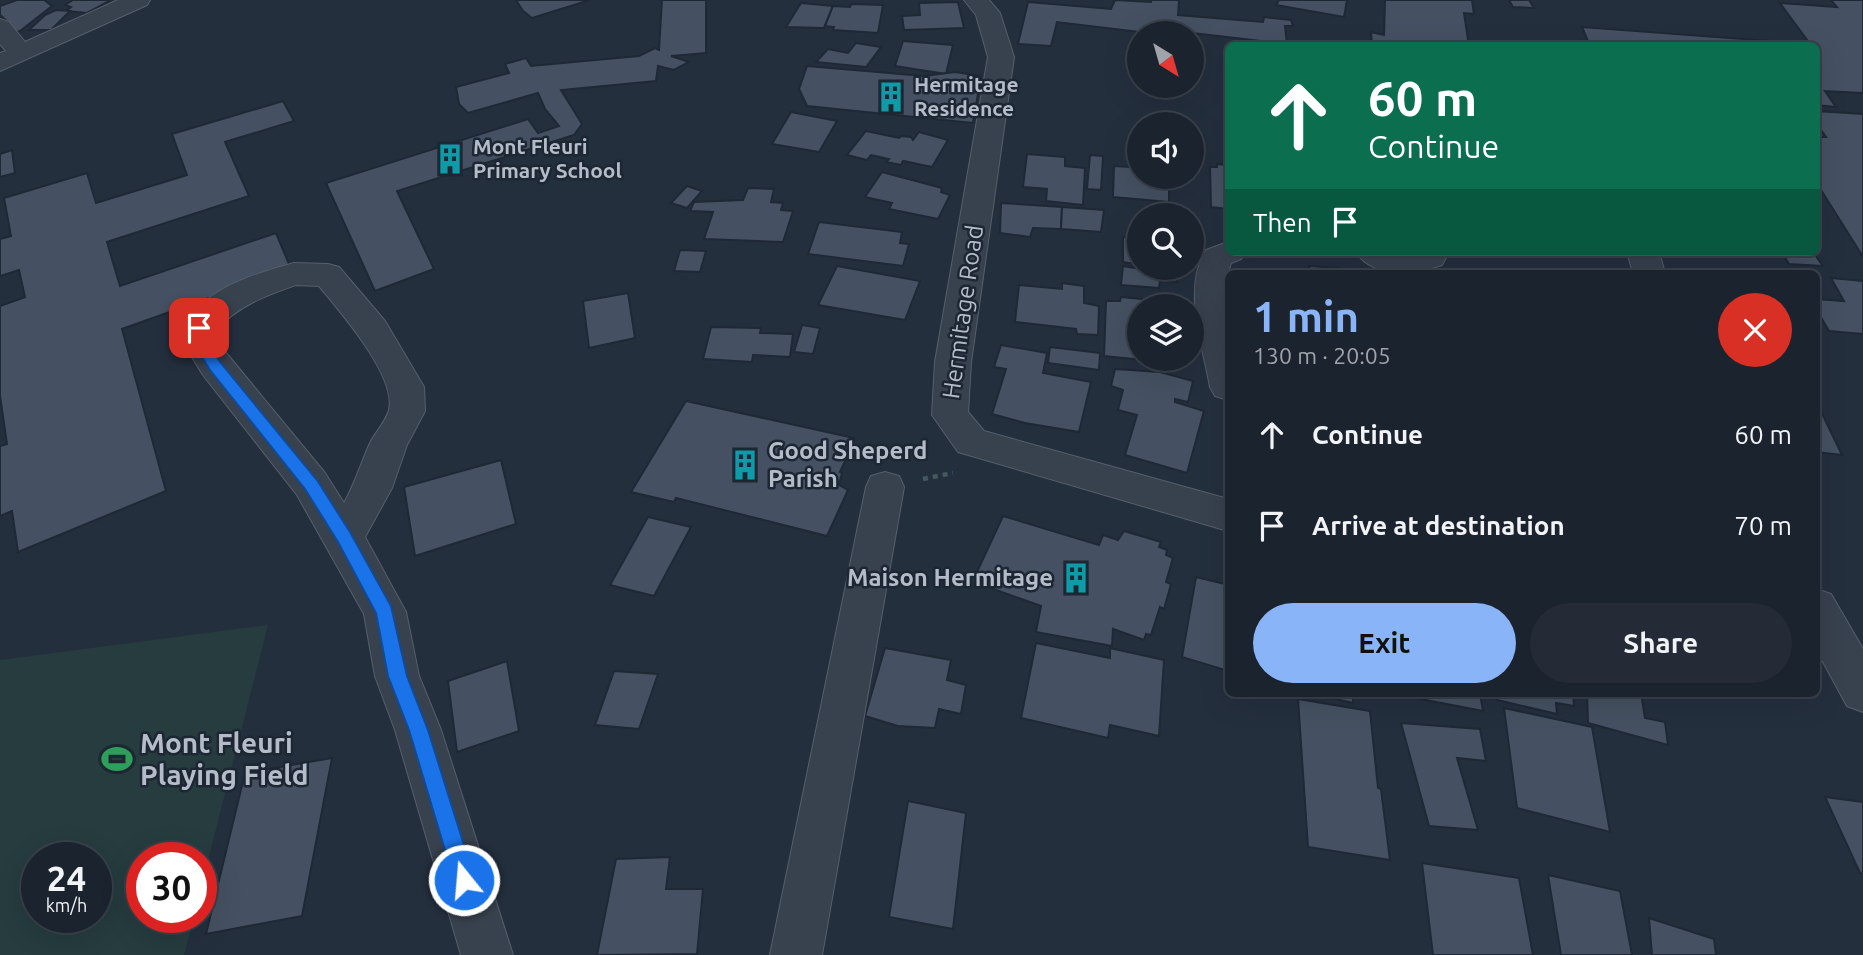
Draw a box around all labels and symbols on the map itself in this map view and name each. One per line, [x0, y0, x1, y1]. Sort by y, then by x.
north arrow [1127, 21, 1204, 98]
place label: Hermitage Residence [914, 72, 1019, 120]
building icon: Hermitage Residence [874, 80, 908, 114]
place label: Mont Fleuri Primary School [473, 134, 622, 182]
building icon: Mont Fleuri Primary School [433, 142, 467, 176]
street label: Hermitage Road [937, 223, 988, 401]
pin [169, 298, 229, 358]
place label: Good Sheperd Parish [768, 437, 927, 492]
building icon: Good Sheperd Parish [728, 448, 762, 482]
building icon: Maison Hermitage [1059, 561, 1093, 595]
place label: Maison Hermitage [847, 564, 1053, 591]
place label: Mont Fleuri Playing Field [140, 727, 309, 790]
sports icon: Mont Fleuri Playing Field [100, 742, 134, 776]
speed limit sign: 30 [126, 842, 217, 933]
position arrow [427, 843, 501, 917]

